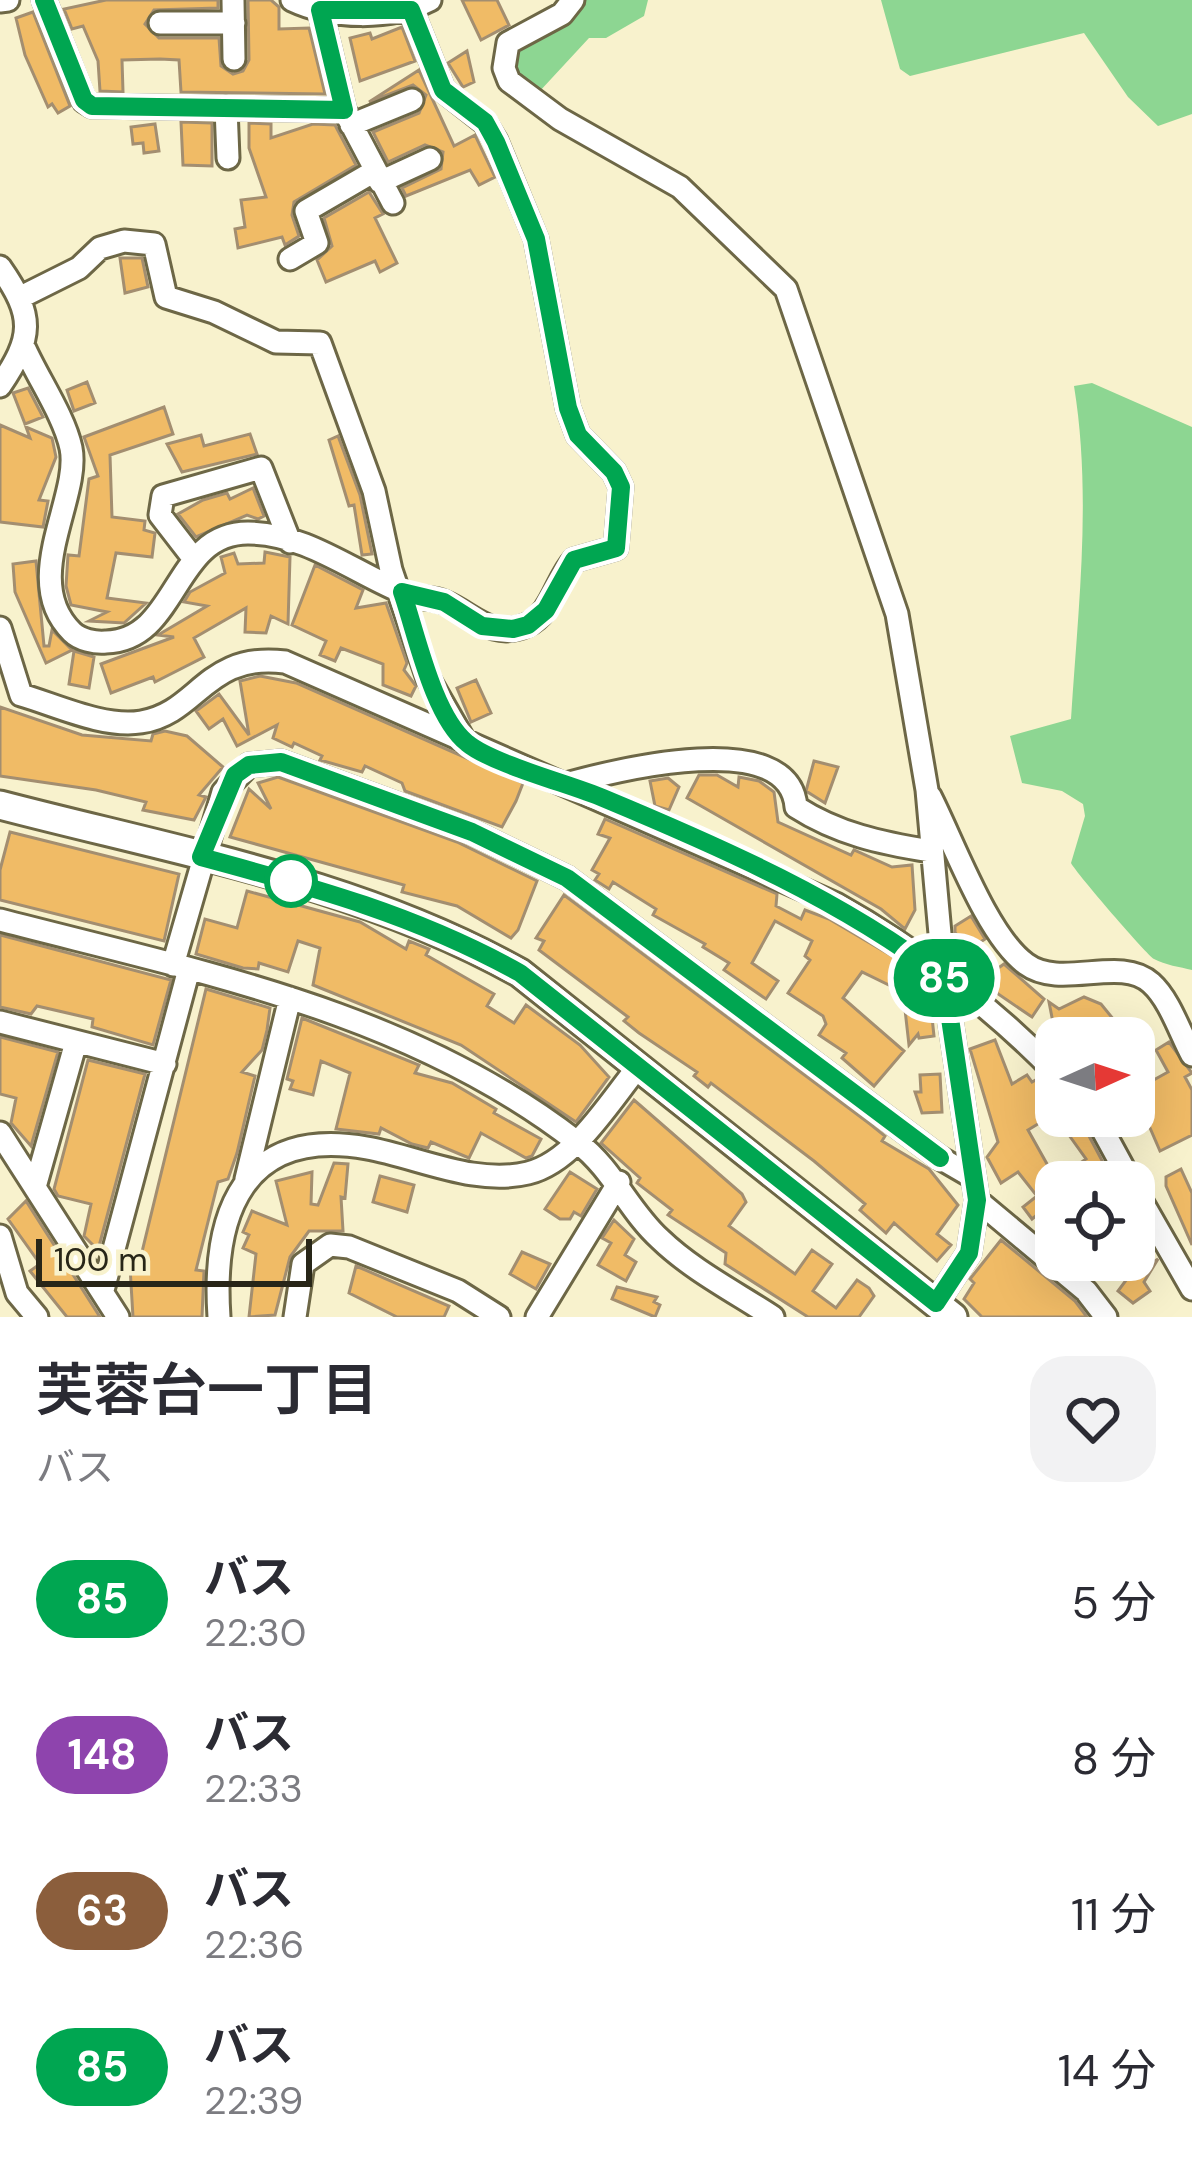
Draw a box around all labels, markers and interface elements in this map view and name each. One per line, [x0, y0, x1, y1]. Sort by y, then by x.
unlabelled marker [266, 856, 316, 906]
line badge: 85 [890, 939, 998, 1017]
text: 85 [918, 950, 970, 1005]
north arrow [1035, 1017, 1155, 1137]
map controls [1035, 1017, 1155, 1281]
button: locate [1035, 1161, 1155, 1281]
scale bar [36, 1233, 312, 1286]
text: 100 m [54, 1238, 148, 1281]
text: 芙蓉台一丁目 [36, 1353, 378, 1428]
button: heart [1030, 1356, 1156, 1482]
text: バス [36, 1442, 114, 1493]
text: バス [204, 1548, 294, 1607]
text: 85 [76, 1571, 128, 1626]
text: 5 分 [1072, 1573, 1156, 1632]
text: 22:30 [204, 1607, 307, 1658]
text: バス [204, 1704, 294, 1763]
text: 148 [67, 1727, 137, 1782]
text: 8 分 [1072, 1729, 1156, 1788]
text: 22:33 [204, 1763, 303, 1814]
text: バス [204, 1860, 294, 1919]
text: 63 [76, 1883, 128, 1938]
text: 11 分 [1071, 1885, 1156, 1944]
text: 22:36 [204, 1919, 304, 1970]
text: バス [204, 2016, 294, 2075]
text: 85 [76, 2039, 128, 2094]
text: 14 分 [1058, 2041, 1156, 2100]
text: 22:39 [204, 2075, 303, 2126]

